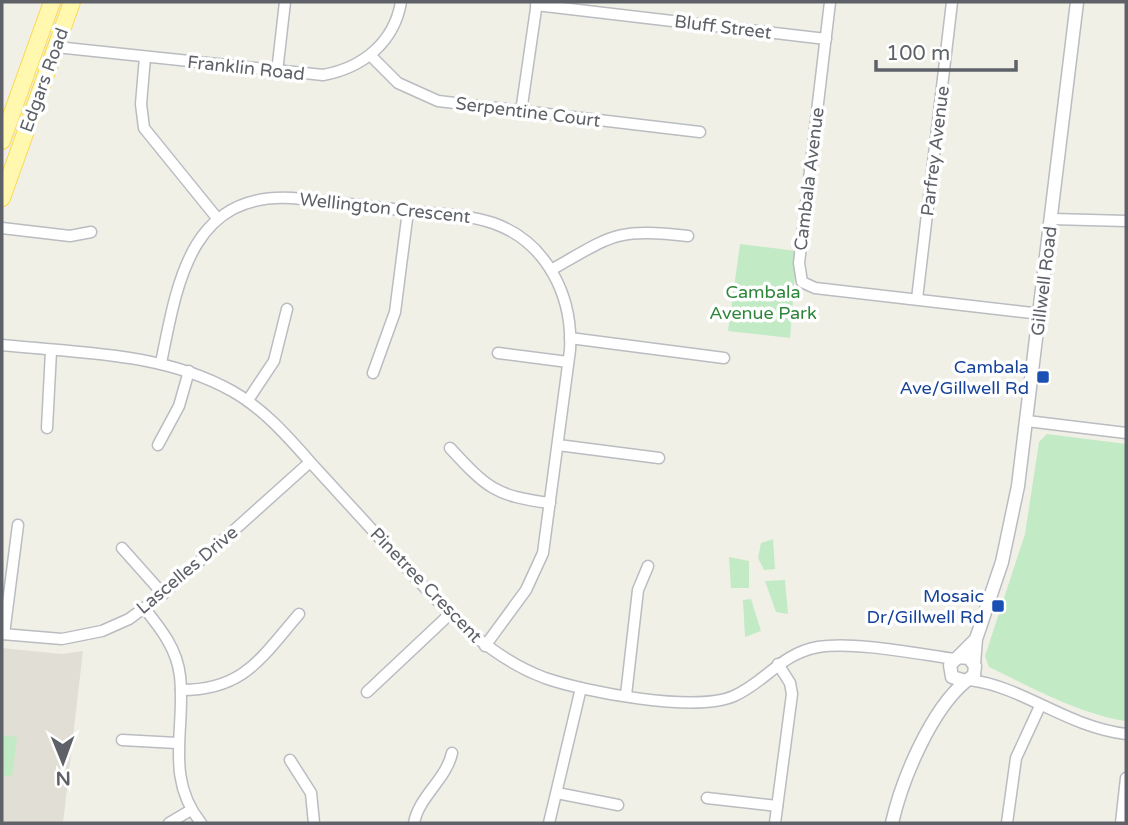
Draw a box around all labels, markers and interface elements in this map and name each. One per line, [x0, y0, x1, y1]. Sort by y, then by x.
street label: Bluff Street [673, 10, 773, 44]
street label: Edgars Road [15, 25, 73, 135]
scale bar [876, 28, 1016, 72]
text: 100 m [886, 41, 950, 66]
street label: Franklin Road [186, 51, 306, 85]
street label: Parfrey Avenue [916, 85, 954, 217]
street label: Serpentine Court [454, 92, 602, 132]
street label: Cambala Avenue [789, 106, 829, 252]
street label: Wellington Crescent [298, 188, 472, 228]
street label: Gillwell Road [1026, 225, 1062, 337]
park label: Cambala Avenue Park [709, 281, 817, 324]
place label: Cambala Ave/Gillwell Rd [899, 356, 1029, 399]
marker: Cambala Ave/Gillwell Rd [1035, 369, 1051, 385]
street label: Lascelles Drive [132, 521, 242, 619]
street label: Pinetree Crescent [366, 523, 487, 647]
place label: Mosaic Dr/Gillwell Rd [867, 585, 984, 628]
marker: Mosaic Dr/Gillwell Rd [990, 598, 1006, 614]
north arrow [28, 727, 98, 797]
text: N [55, 767, 71, 789]

